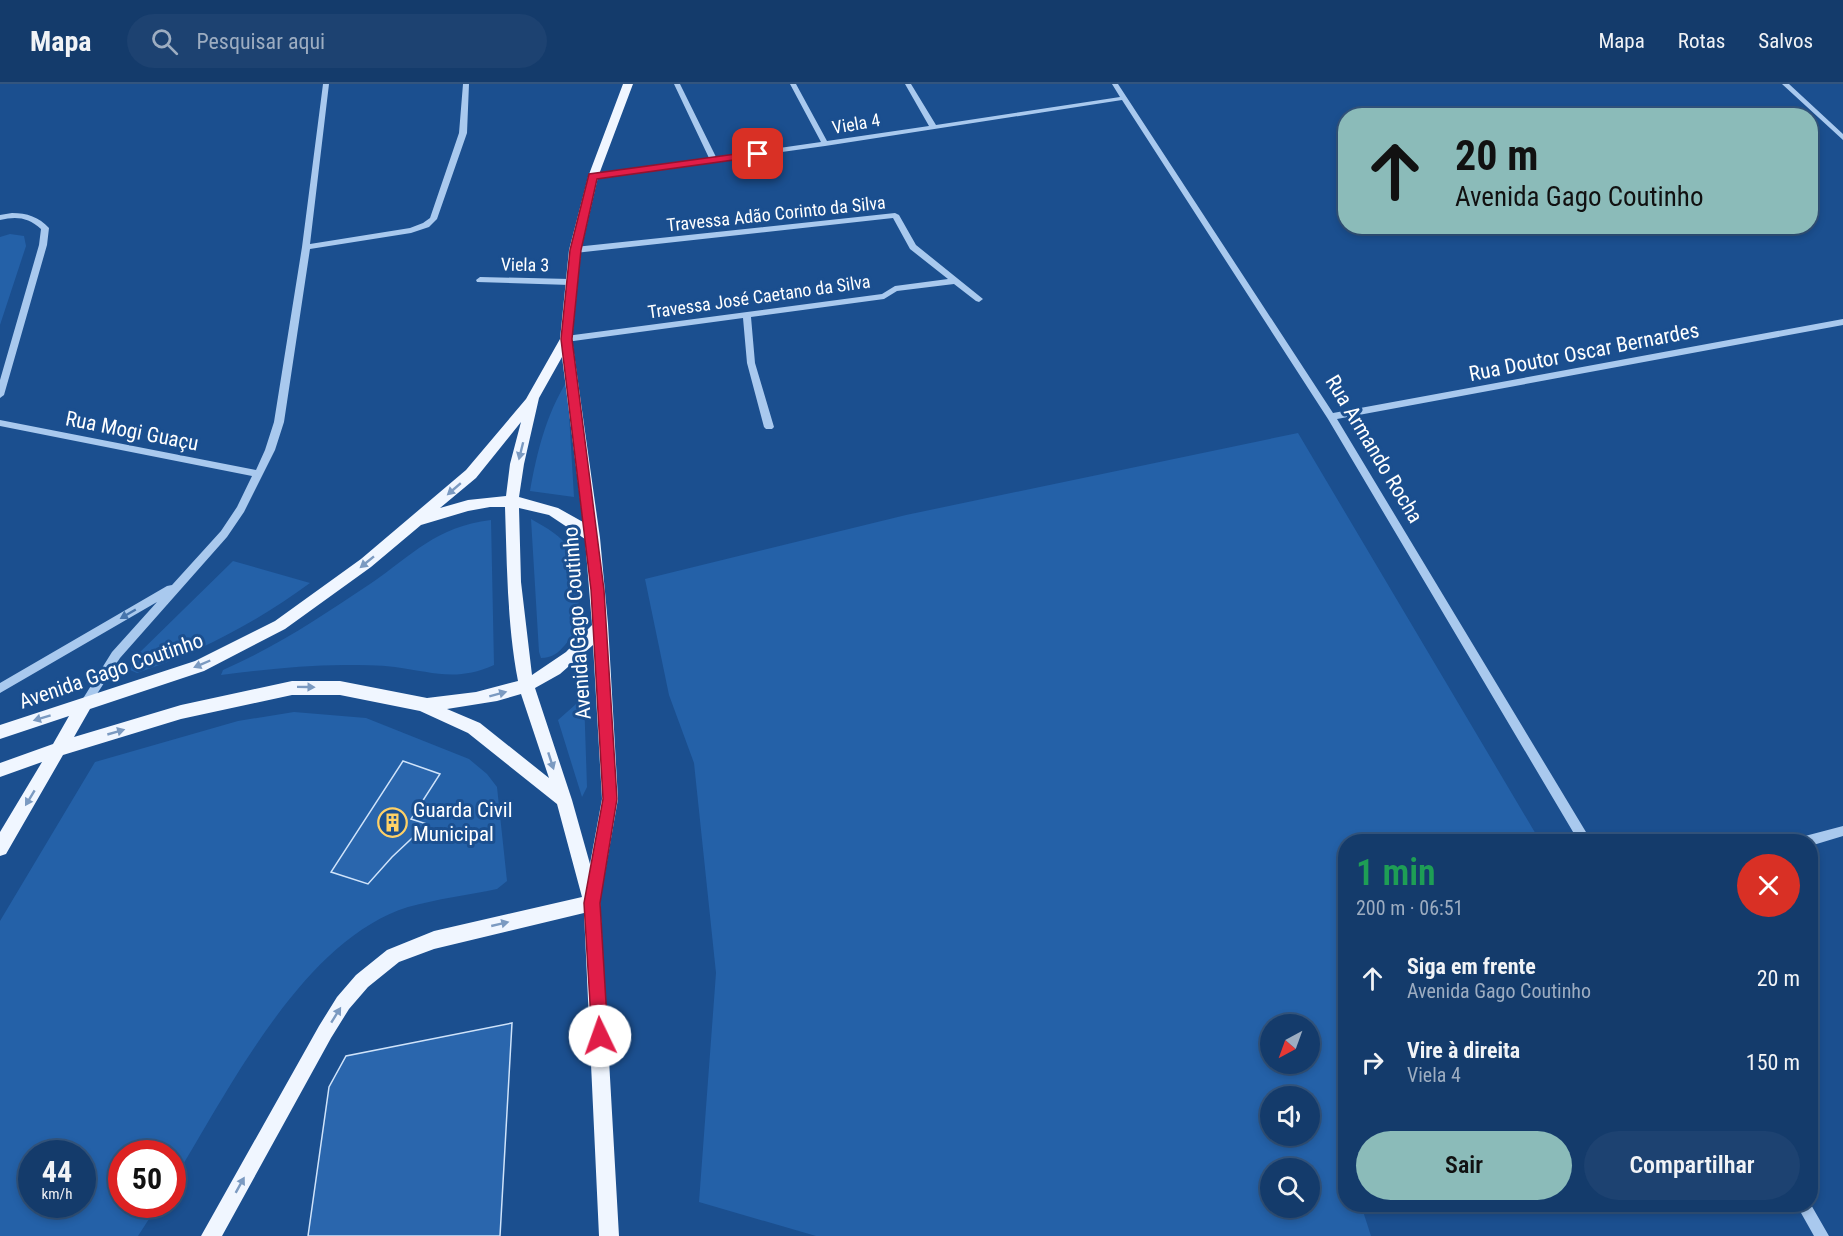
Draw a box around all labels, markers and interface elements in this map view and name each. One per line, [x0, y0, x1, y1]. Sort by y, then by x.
search box [127, 14, 547, 68]
text: Mapa [30, 25, 91, 58]
icon: search [148, 25, 181, 58]
text: Pesquisar aqui [196, 29, 325, 54]
text: Mapa [1598, 29, 1645, 53]
text: Rotas [1678, 29, 1725, 53]
text: Salvos [1758, 29, 1813, 53]
street label: Viela 4 [830, 109, 882, 138]
pin [732, 128, 783, 179]
text: 20 m [1455, 131, 1538, 180]
icon: ahead [1356, 132, 1434, 210]
icon: arrive [741, 137, 774, 170]
text: Avenida Gago Coutinho [1455, 181, 1703, 213]
street label: Travessa Adão Corinto da Silva [665, 192, 886, 235]
street label: Viela 3 [501, 254, 549, 275]
street label: Travessa José Caetano da Silva [646, 270, 872, 323]
street label: Rua Doutor Oscar Bernardes [1467, 318, 1701, 386]
street label: Rua Armando Rocha [1320, 371, 1428, 527]
street label: Rua Mogi Guaçu [63, 406, 201, 456]
one-way arrow [515, 441, 525, 460]
one-way arrow [447, 482, 462, 495]
street label: Avenida Gago Coutinho [558, 526, 596, 720]
one-way arrow [359, 555, 374, 567]
one-way arrow [119, 609, 136, 619]
street label: Avenida Gago Coutinho [16, 628, 206, 714]
one-way arrow [192, 659, 210, 669]
one-way arrow [296, 682, 315, 692]
one-way arrow [489, 689, 507, 698]
one-way arrow [33, 714, 51, 723]
one-way arrow [107, 727, 125, 736]
one-way arrow [547, 752, 556, 770]
one-way arrow [25, 790, 35, 807]
place label: Guarda Civil Municipal [413, 798, 512, 846]
building icon: Guarda Civil Municipal [376, 806, 408, 838]
text: 1 min [1356, 852, 1436, 894]
button: close [1737, 854, 1800, 917]
text: 200 m · 06:51 [1356, 896, 1463, 920]
one-way arrow [491, 918, 509, 928]
text: Siga em frente [1407, 954, 1536, 979]
icon: ahead [1356, 962, 1389, 995]
text: 20 m [1757, 966, 1800, 991]
text: Avenida Gago Coutinho [1407, 979, 1591, 1003]
position arrow [568, 1004, 632, 1068]
one-way arrow [330, 1007, 341, 1023]
north arrow [1260, 1014, 1320, 1074]
map controls [1260, 1014, 1320, 1218]
text: Vire à direita [1407, 1038, 1520, 1063]
icon: right [1356, 1046, 1389, 1079]
text: 150 m [1746, 1050, 1800, 1075]
text: Viela 4 [1407, 1063, 1461, 1087]
button: sound [1260, 1086, 1320, 1146]
button: Sair [1356, 1131, 1572, 1200]
button: Compartilhar [1584, 1131, 1800, 1200]
speed limit sign: 50 [108, 1140, 186, 1218]
text: 44 [42, 1154, 72, 1189]
button: search [1260, 1158, 1320, 1218]
one-way arrow [235, 1176, 245, 1193]
text: km/h [42, 1185, 72, 1203]

